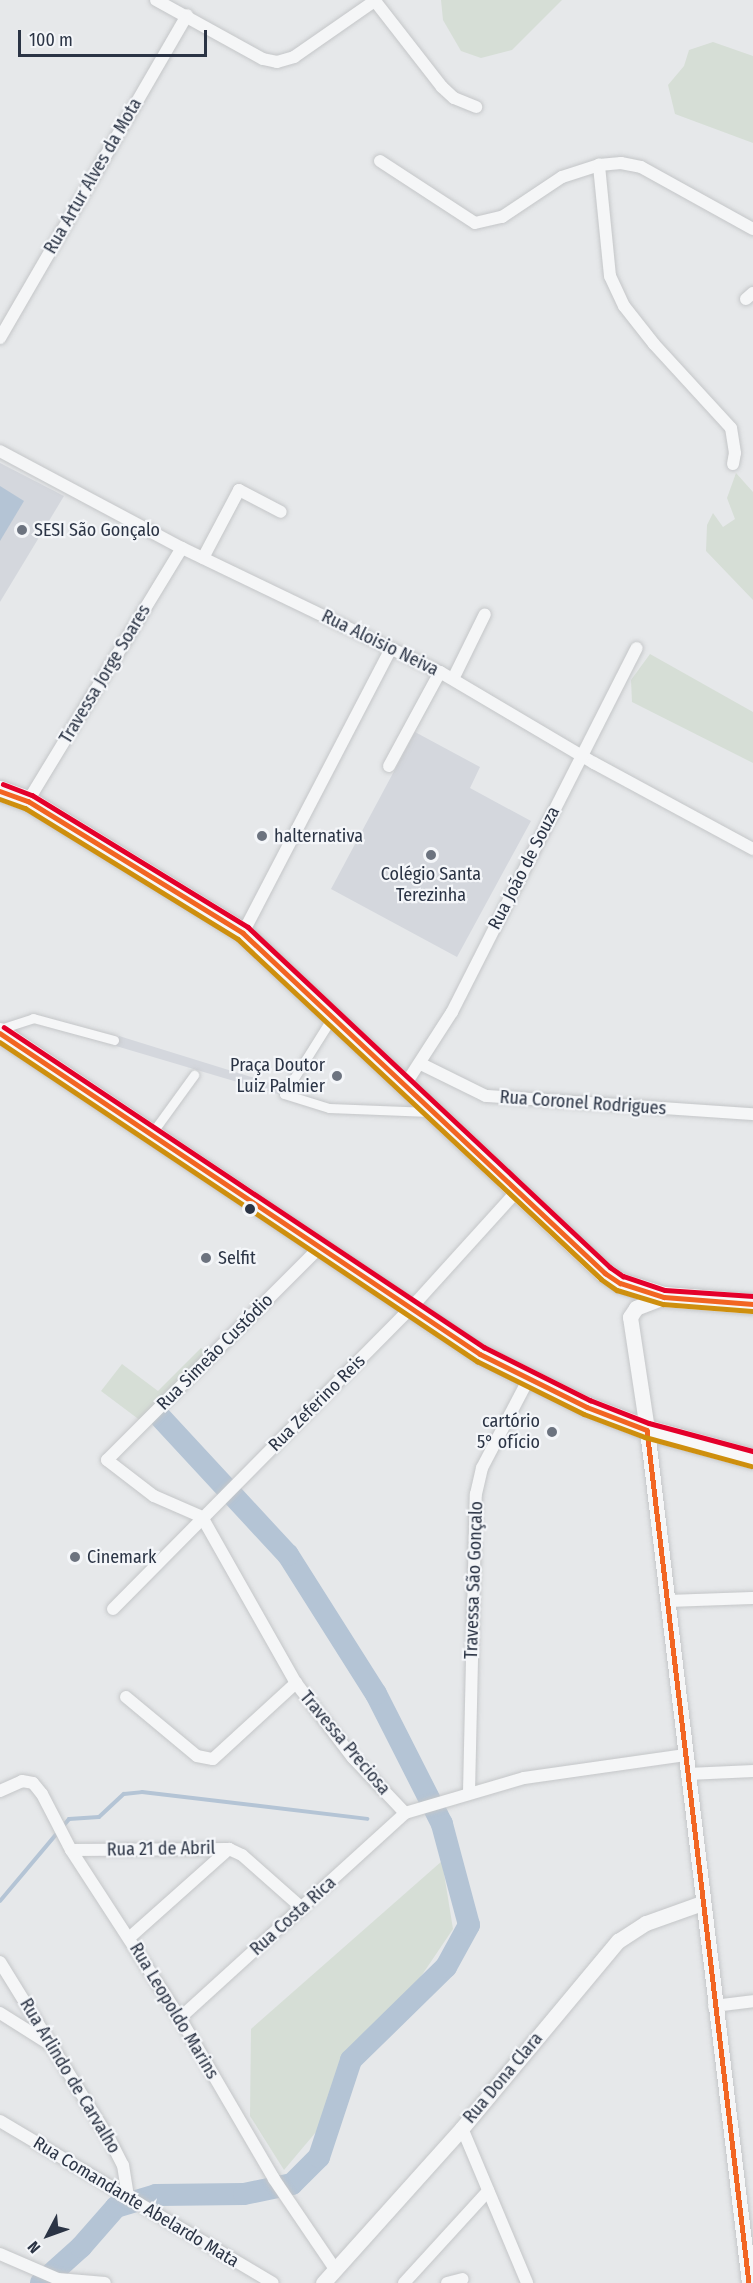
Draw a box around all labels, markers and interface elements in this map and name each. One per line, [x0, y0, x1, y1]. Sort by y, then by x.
scale bar [21, 18, 210, 56]
text: 100 m [29, 29, 73, 51]
street label: Rua Artur Alves da Mota [40, 94, 146, 258]
place label: SESI São Gonçalo [34, 519, 160, 541]
marker: SESI São Gonçalo [15, 523, 29, 537]
street label: Travessa Jorge Soares [55, 601, 155, 747]
street label: Rua Aloisio Neiva [318, 605, 442, 681]
street label: Rua João de Souza [484, 803, 564, 933]
place label: halternativa [274, 825, 363, 847]
marker: halternativa [255, 829, 269, 843]
marker: Colégio Santa Terezinha [424, 848, 438, 862]
place label: Colégio Santa Terezinha [381, 864, 481, 906]
place label: Praça Doutor Luiz Palmier [230, 1055, 325, 1098]
marker: Praça Doutor Luiz Palmier [330, 1069, 344, 1083]
street label: Rua Coronel Rodrigues [499, 1086, 667, 1120]
unlabelled marker [244, 1203, 256, 1215]
place label: Selfit [218, 1247, 256, 1269]
marker: Selfit [199, 1251, 213, 1265]
street label: Rua Simeão Custódio [152, 1289, 278, 1415]
street label: Rua Zeferino Reis [264, 1350, 370, 1456]
place label: cartório 5° ofício [477, 1411, 540, 1454]
marker: cartório 5° ofício [545, 1425, 559, 1439]
street label: Travessa São Gonçalo [460, 1501, 488, 1659]
place label: Cinemark [87, 1546, 156, 1568]
marker: Cinemark [68, 1550, 82, 1564]
street label: Travessa Preciosa [295, 1687, 395, 1799]
street label: Rua 21 de Abril [107, 1837, 215, 1861]
street label: Rua Costa Rica [246, 1872, 340, 1960]
street label: Rua Leopoldo Marins [125, 1939, 223, 2083]
street label: Rua Arlindo de Carvalho [15, 1995, 125, 2157]
street label: Rua Dona Clara [459, 2028, 547, 2128]
street label: Rua Comandante Abelardo Mata [29, 2132, 243, 2272]
north arrow [18, 2205, 78, 2265]
text: N [24, 2237, 44, 2257]

